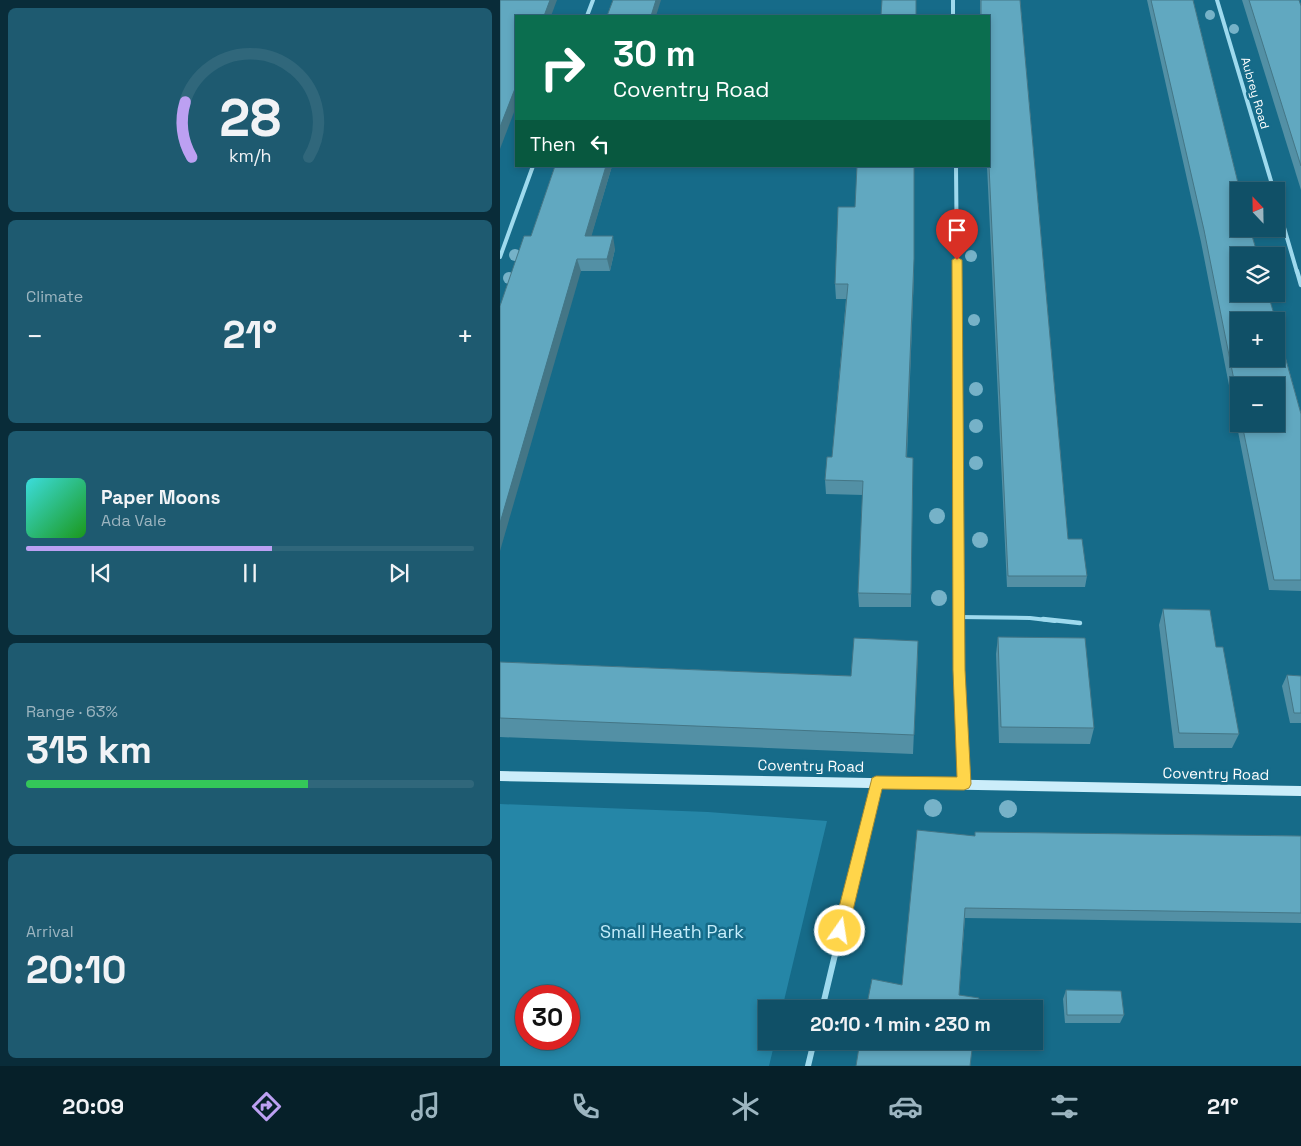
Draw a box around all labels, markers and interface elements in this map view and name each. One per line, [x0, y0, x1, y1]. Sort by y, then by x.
text: 30 m [613, 32, 696, 76]
icon: right [530, 35, 595, 100]
street label: Aubrey Road [1237, 55, 1273, 131]
text: Coventry Road [613, 75, 769, 103]
text: 28 [219, 85, 281, 151]
icon: left [586, 130, 614, 158]
text: Then [530, 132, 576, 157]
text: km/h [229, 144, 271, 167]
north arrow [1230, 182, 1285, 238]
map controls [1230, 182, 1285, 432]
pin [936, 209, 978, 260]
icon: arrive [943, 216, 971, 244]
button: layers [1230, 247, 1285, 302]
text: Climate [26, 286, 83, 307]
text: 21° [223, 311, 277, 359]
button: + [1230, 312, 1285, 367]
text: − [26, 318, 43, 354]
text: + [457, 318, 474, 354]
button: − [1230, 377, 1285, 432]
text: Paper Moons [101, 485, 220, 510]
text: Ada Vale [101, 510, 166, 531]
icon: previous [87, 559, 115, 587]
icon: pause [236, 559, 264, 587]
icon: next [385, 559, 413, 587]
text: Range · 63% [26, 701, 118, 722]
text: 315 km [26, 726, 152, 774]
street label: Coventry Road [758, 755, 864, 776]
street label: Coventry Road [1163, 763, 1269, 784]
position arrow [813, 904, 865, 956]
park label: Small Heath Park [600, 920, 744, 943]
text: Arrival [26, 921, 74, 942]
text: 20:10 [26, 946, 126, 994]
speed limit sign: 30 [515, 985, 580, 1050]
text: 20:10 · 1 min · 230 m [810, 1012, 991, 1037]
icon: directions [249, 1089, 284, 1124]
icon: music [408, 1089, 443, 1124]
icon: phone [568, 1089, 603, 1124]
icon: climate [728, 1089, 763, 1124]
icon: car [888, 1089, 923, 1124]
icon: filters [1047, 1089, 1082, 1124]
text: 20:09 [62, 1092, 124, 1120]
text: 21° [1207, 1092, 1239, 1120]

